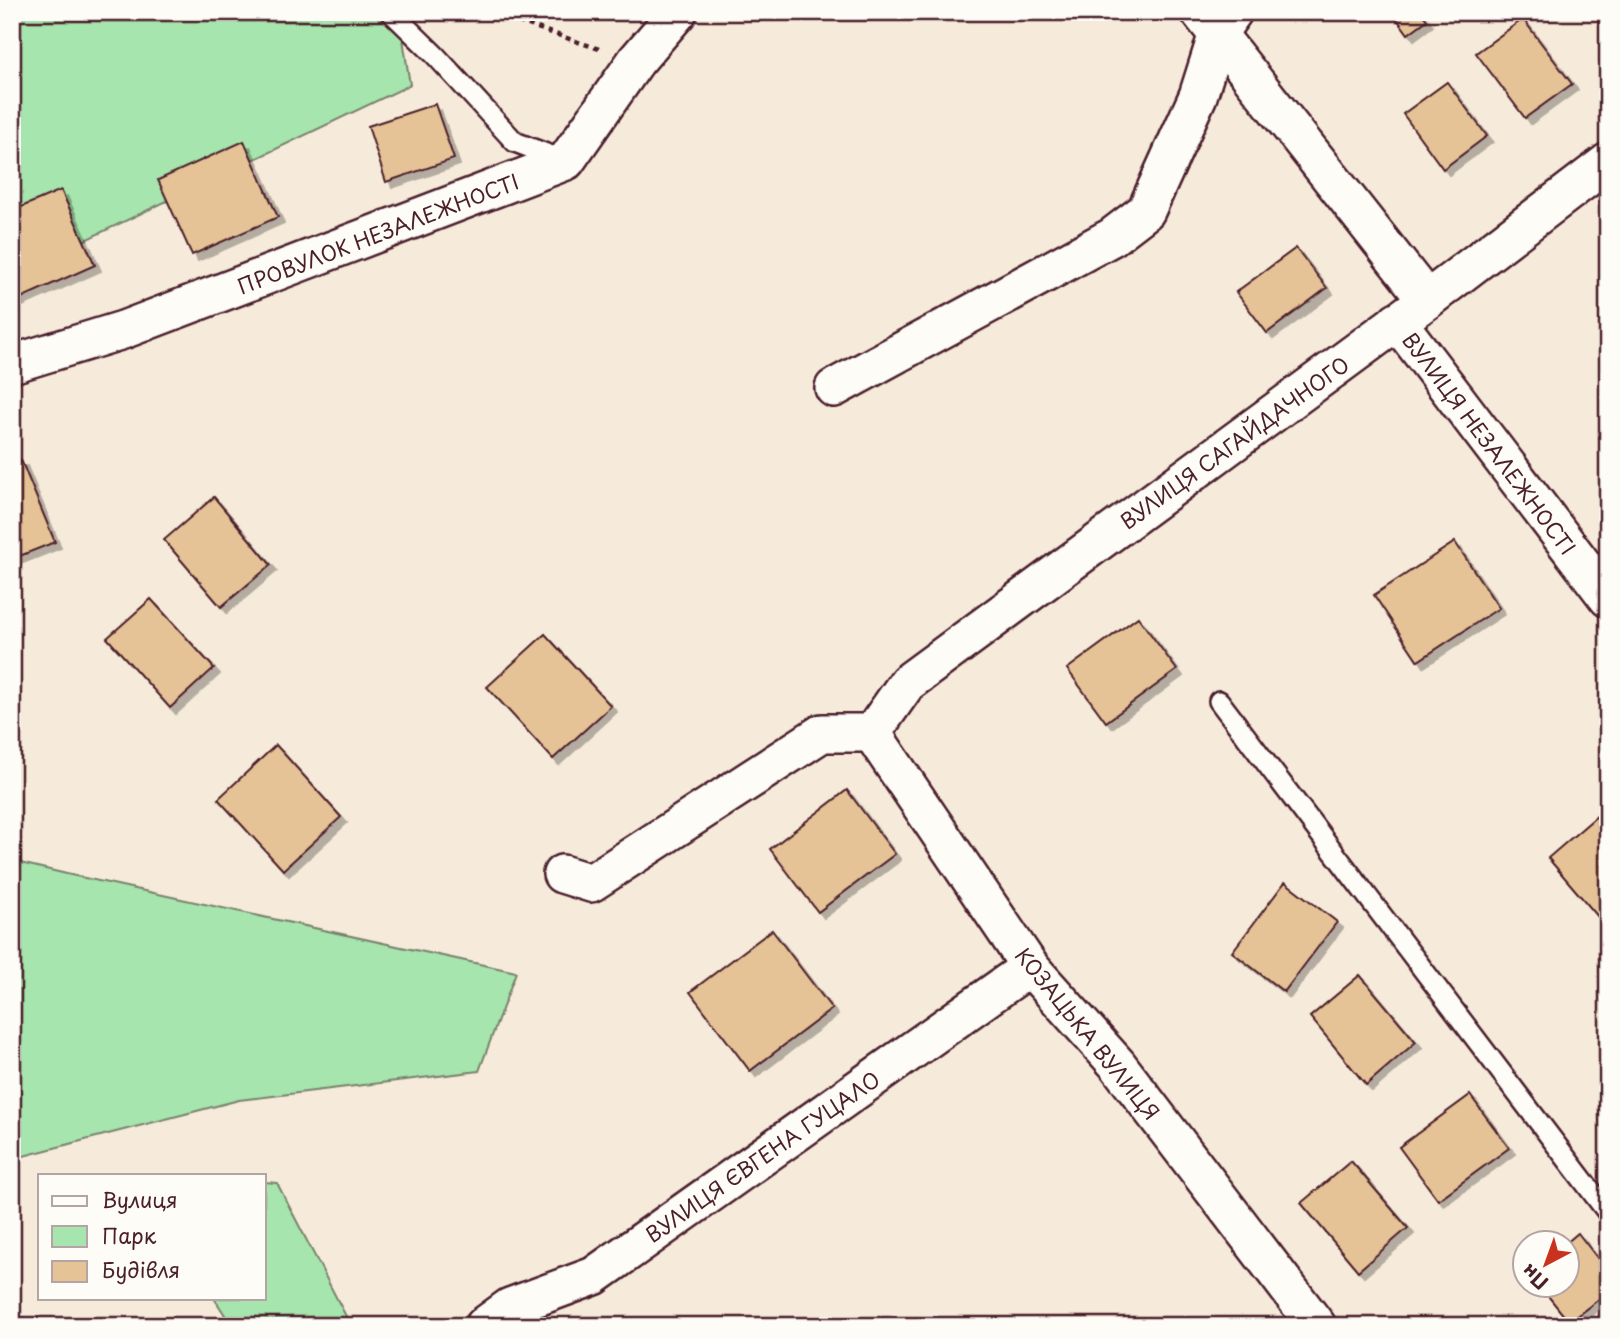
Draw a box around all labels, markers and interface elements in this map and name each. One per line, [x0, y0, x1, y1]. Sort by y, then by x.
street label: ПРОВУЛОК НЕЗАЛЕЖНОСТІ [233, 164, 523, 302]
street label: ВУЛИЦЯ НЕЗАЛЕЖНОСТІ [1396, 325, 1584, 561]
street label: ВУЛИЦЯ САГАЙДАЧНОГО [1113, 348, 1355, 536]
street label: КОЗАЦЬКА ВУЛИЦЯ [1008, 940, 1168, 1126]
street label: ВУЛИЦЯ ЄВГЕНА ГУЦАЛО [638, 1063, 886, 1249]
legend [38, 1174, 266, 1300]
text: Вулиця [102, 1183, 178, 1215]
text: Парк [102, 1219, 157, 1251]
north arrow [1512, 1230, 1582, 1300]
text: Будівля [102, 1253, 180, 1285]
text: Пн [1515, 1258, 1554, 1297]

